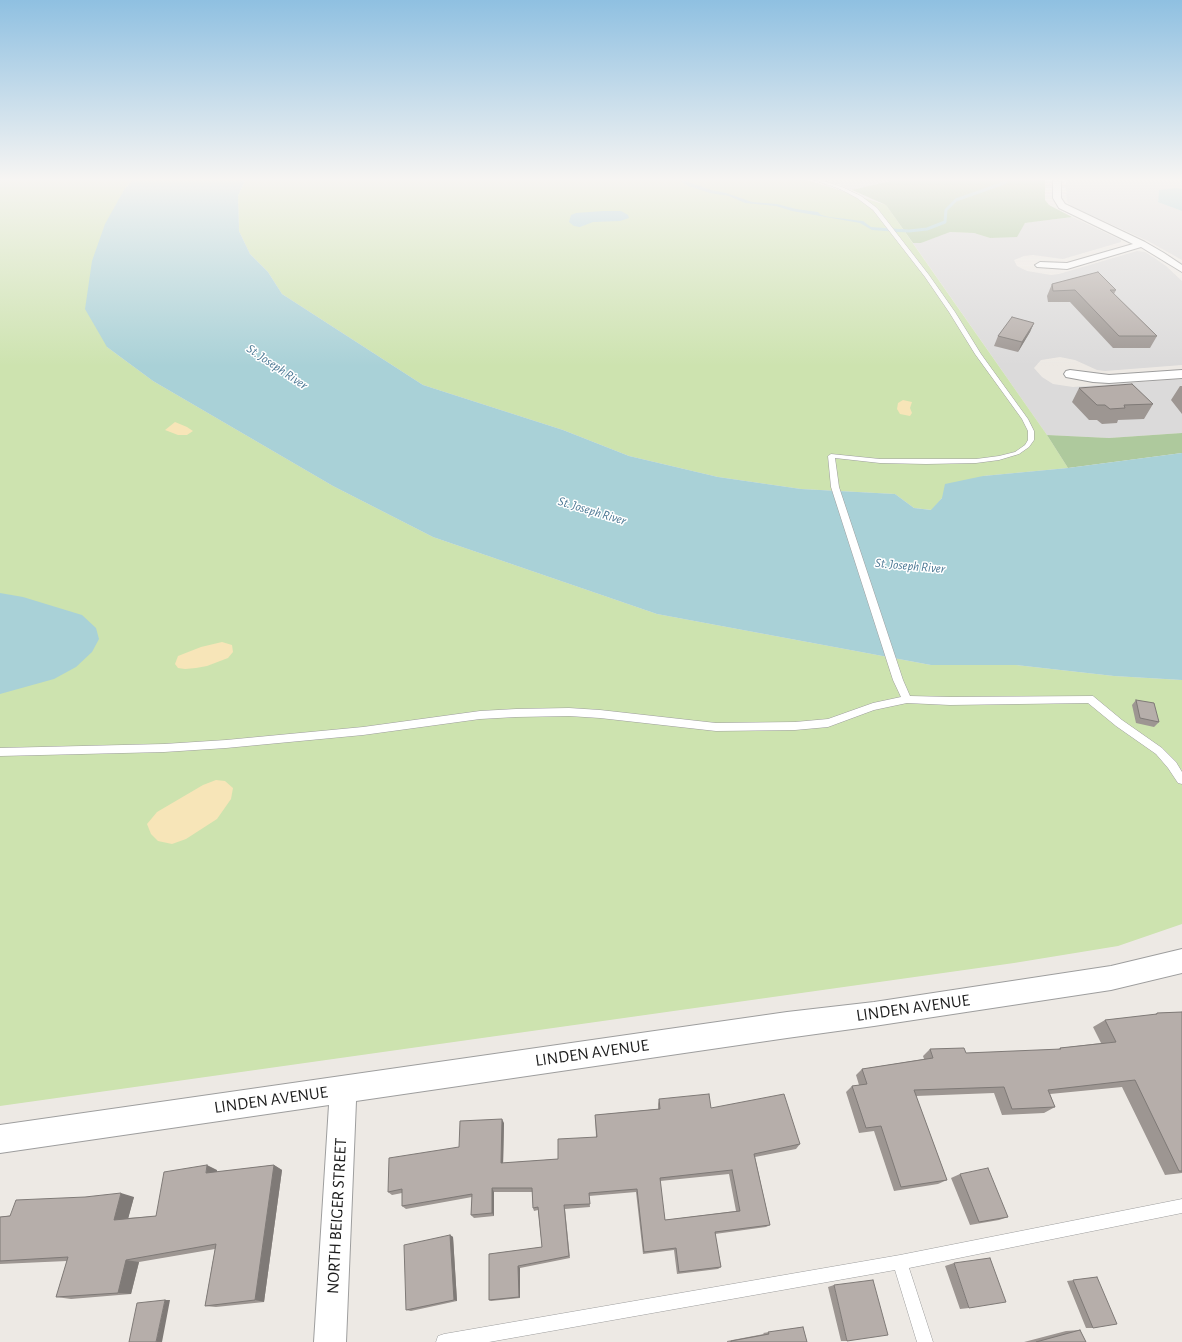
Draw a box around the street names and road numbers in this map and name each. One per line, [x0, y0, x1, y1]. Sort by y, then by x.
street label: LINDEN AVENUE [855, 990, 971, 1026]
street label: LINDEN AVENUE [534, 1035, 650, 1071]
street label: LINDEN AVENUE [213, 1082, 329, 1118]
street label: NORTH BEIGER STREET [323, 1138, 351, 1294]

